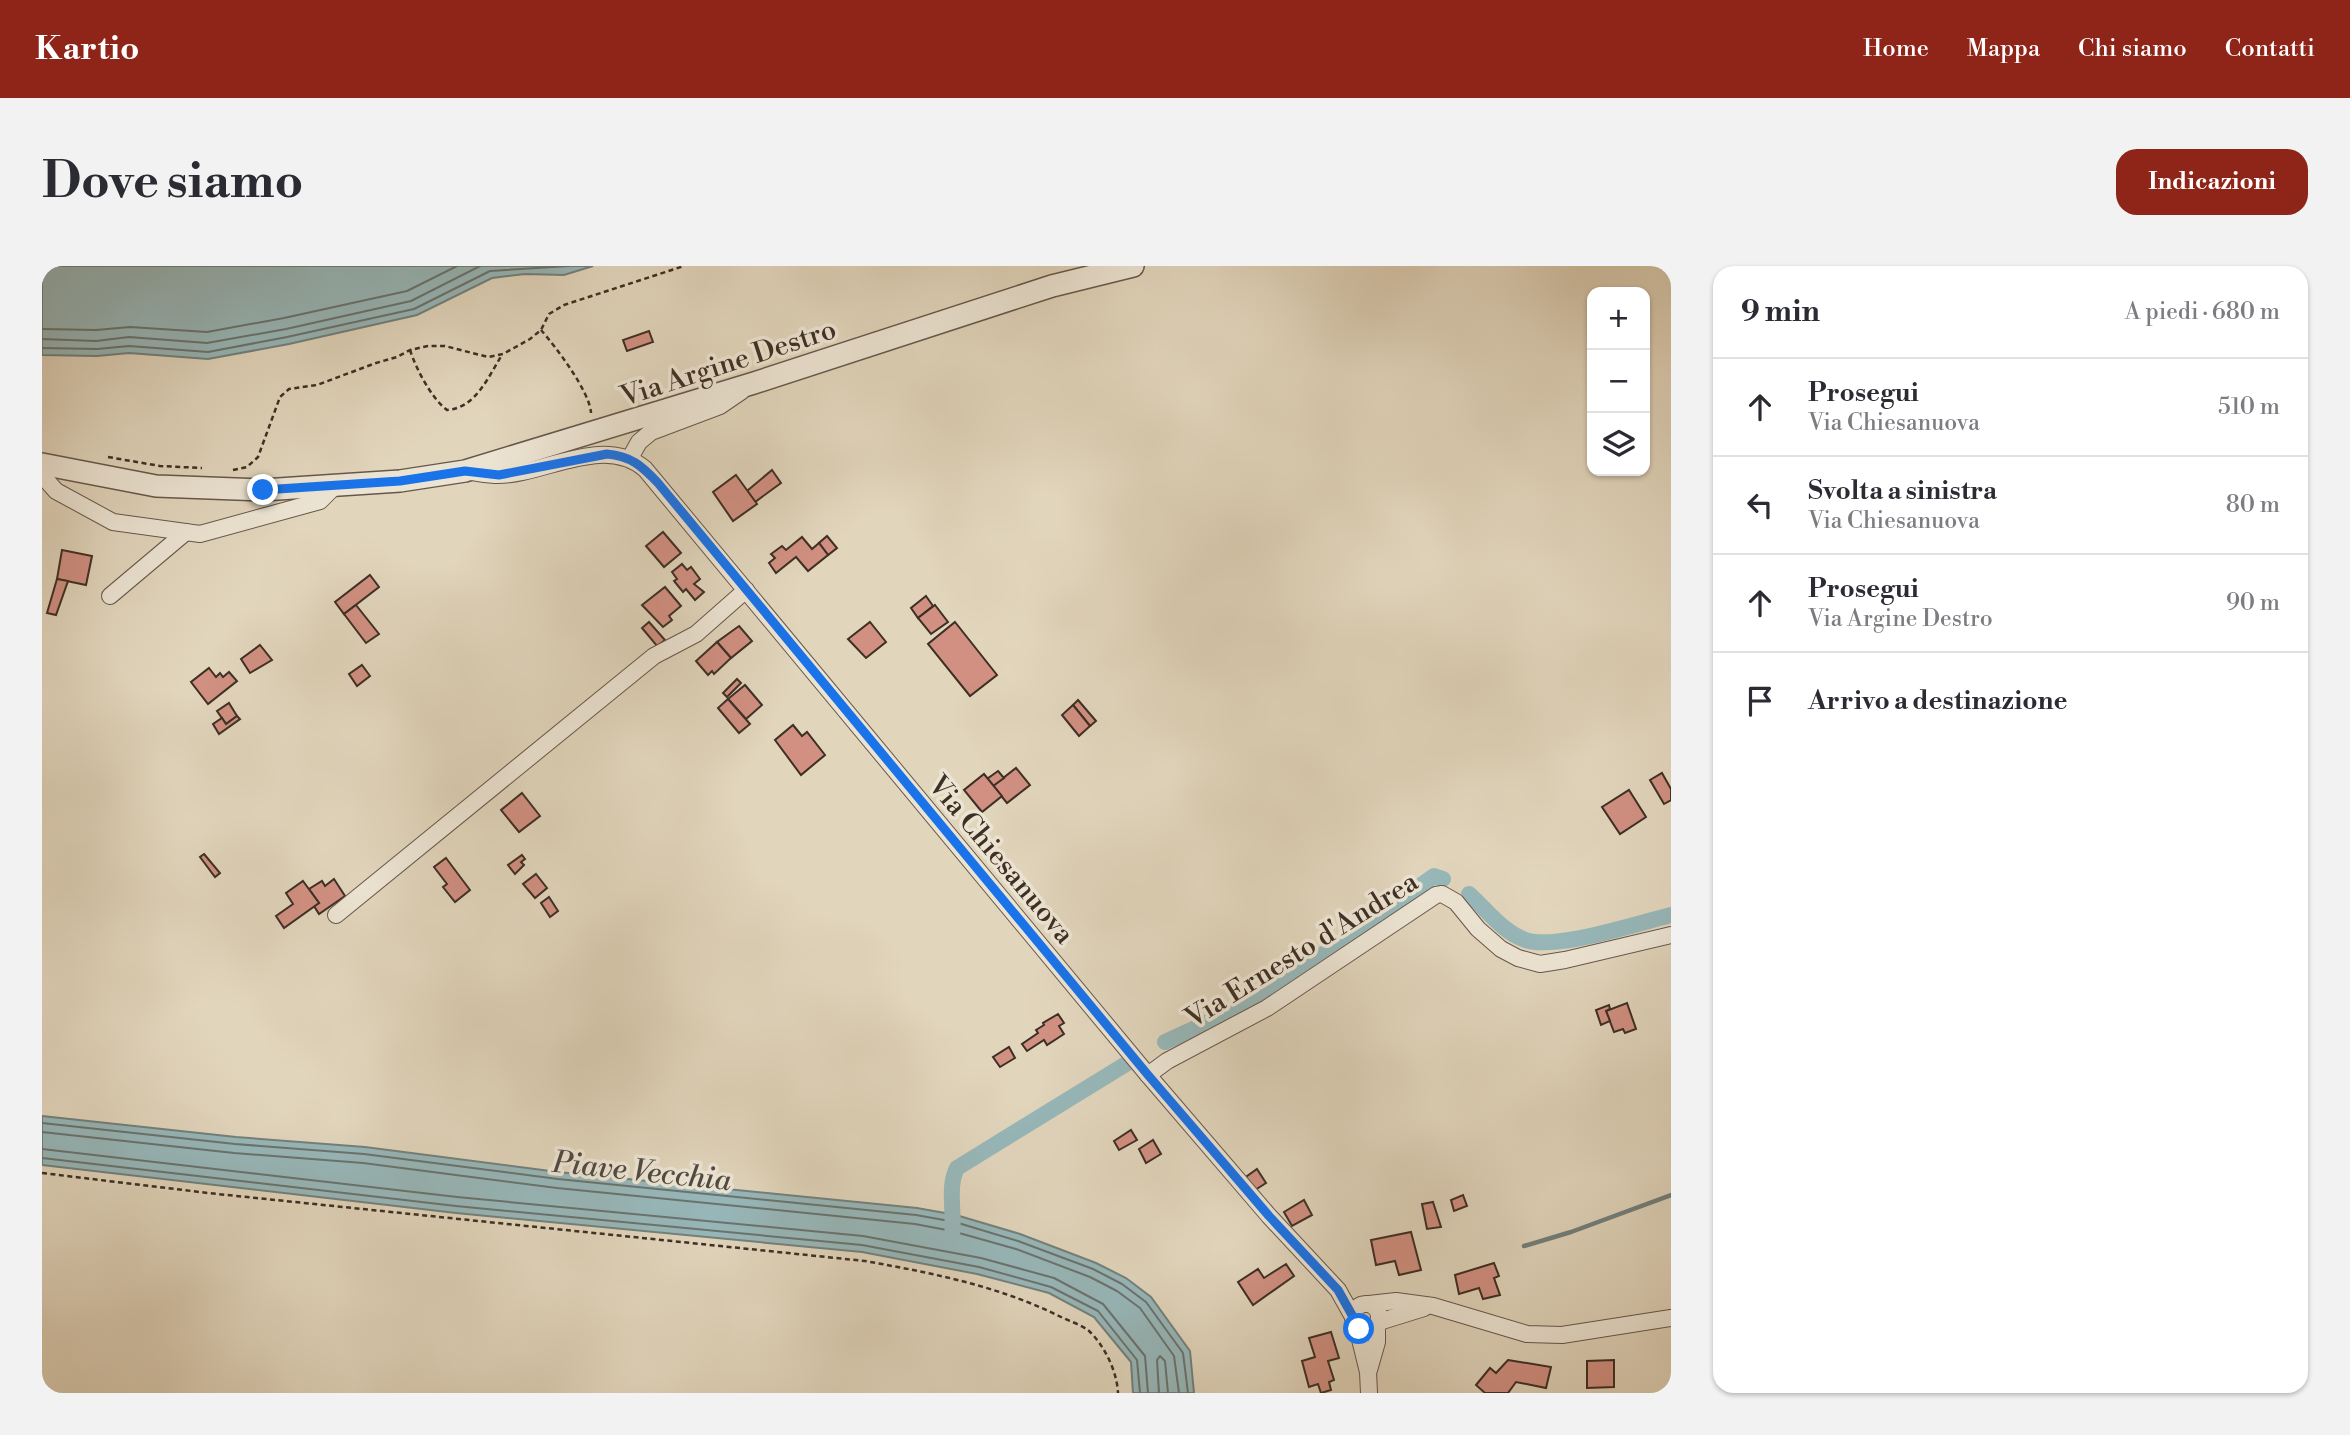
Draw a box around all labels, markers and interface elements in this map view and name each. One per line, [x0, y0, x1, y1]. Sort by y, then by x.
text: Kartio [35, 29, 139, 70]
text: Home [1863, 34, 1929, 64]
text: Mappa [1967, 34, 2040, 64]
text: Chi siamo [2078, 34, 2187, 64]
text: Contatti [2225, 34, 2315, 64]
button: Indicazioni [2116, 149, 2308, 215]
text: Dove siamo [42, 152, 303, 213]
map controls [1587, 287, 1650, 476]
button: + [1587, 287, 1650, 350]
text: 9 min [1741, 293, 1820, 331]
text: A piedi · 680 m [2125, 298, 2280, 326]
street label: Via Argine Destro [615, 312, 841, 415]
button: − [1587, 350, 1650, 413]
text: Prosegui [1808, 377, 1919, 409]
icon: ahead [1741, 388, 1779, 426]
text: 510 m [2218, 393, 2280, 421]
text: Via Chiesanuova [1808, 409, 1980, 437]
button: layers [1587, 413, 1650, 476]
route end [247, 474, 278, 505]
text: Svolta a sinistra [1808, 475, 1997, 507]
icon: left [1741, 486, 1779, 524]
text: 80 m [2226, 491, 2280, 519]
text: Via Chiesanuova [1808, 507, 1980, 535]
text: Prosegui [1808, 573, 1919, 605]
icon: ahead [1741, 584, 1779, 622]
text: 90 m [2226, 589, 2280, 617]
text: Via Argine Destro [1808, 605, 1993, 633]
icon: arrive [1741, 682, 1779, 720]
text: Arrivo a destinazione [1808, 685, 2067, 717]
street label: Via Chiesanuova [920, 768, 1082, 952]
street label: Via Ernesto d'Andrea [1178, 864, 1425, 1037]
water label: Piave Vecchia [550, 1144, 733, 1200]
route start [1343, 1313, 1374, 1344]

